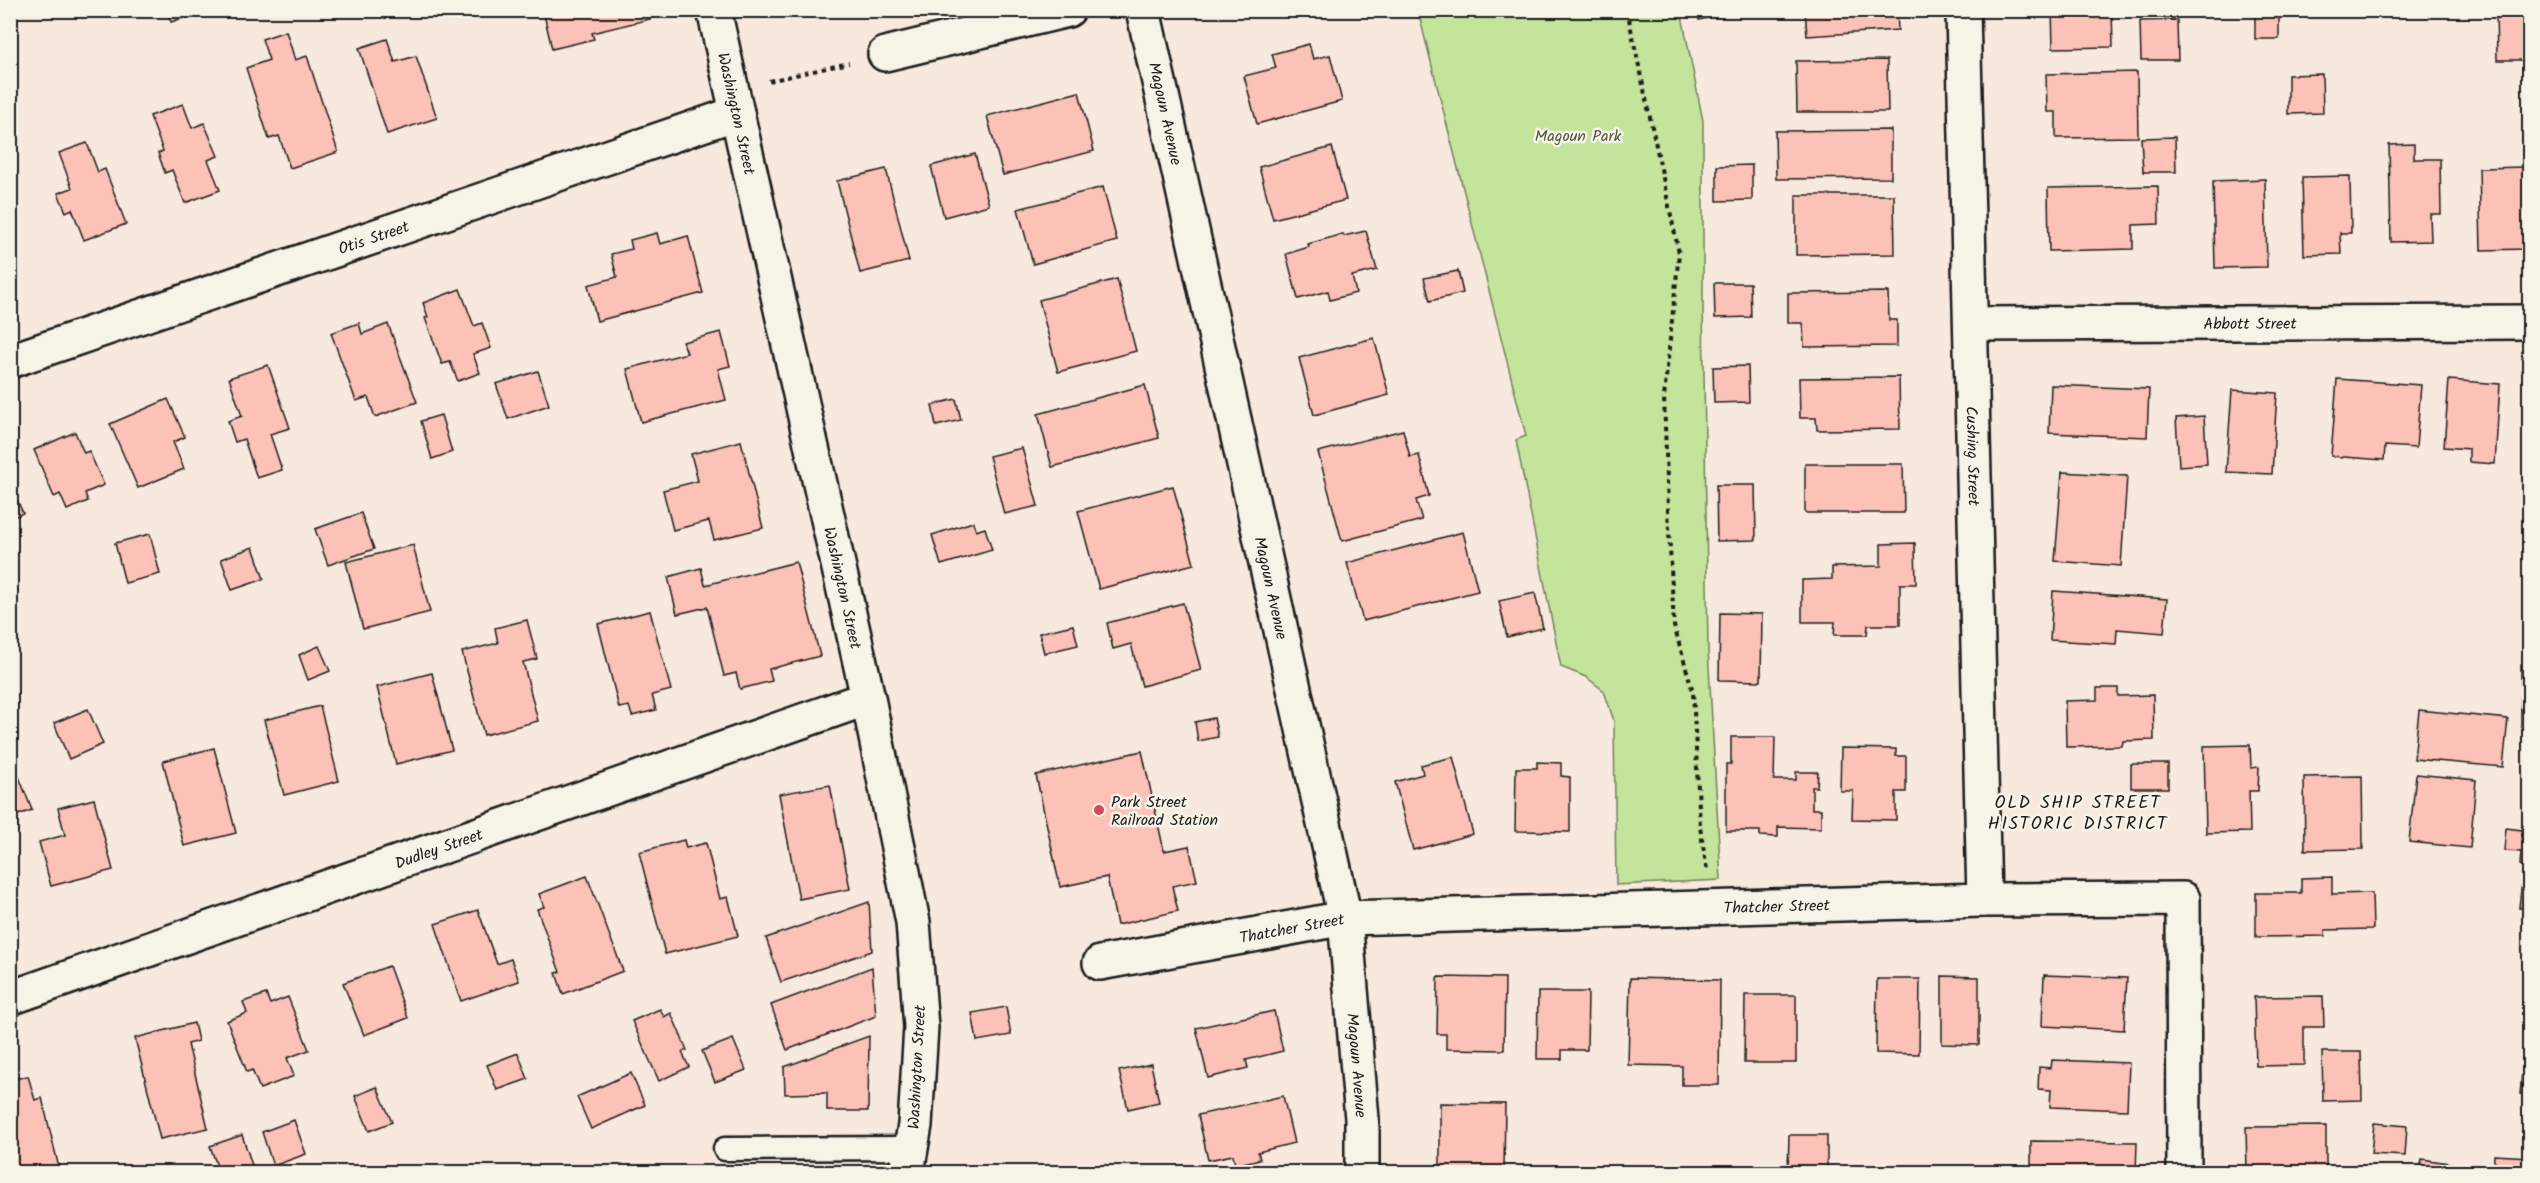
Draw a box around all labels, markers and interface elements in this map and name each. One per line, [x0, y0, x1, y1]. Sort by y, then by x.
street label: Washington Street [710, 50, 762, 178]
street label: Magoun Avenue [1141, 60, 1188, 168]
park label: Magoun Park [1535, 124, 1622, 149]
street label: Otis Street [335, 214, 414, 262]
street label: Abbott Street [2203, 312, 2297, 337]
street label: Cushing Street [1958, 406, 1986, 507]
street label: Washington Street [816, 525, 868, 652]
street label: Magoun Avenue [1247, 534, 1294, 642]
district label: OLD SHIP STREET HISTORIC DISTRICT [1988, 789, 2168, 839]
place label: Park Street Railroad Station [1111, 790, 1218, 833]
marker: Park Street Railroad Station [1092, 803, 1106, 817]
street label: Dudley Street [392, 822, 487, 877]
street label: Thatcher Street [1723, 893, 1831, 921]
street label: Thatcher Street [1238, 907, 1347, 951]
street label: Washington Street [902, 1004, 933, 1130]
street label: Magoun Avenue [1339, 1012, 1373, 1119]

